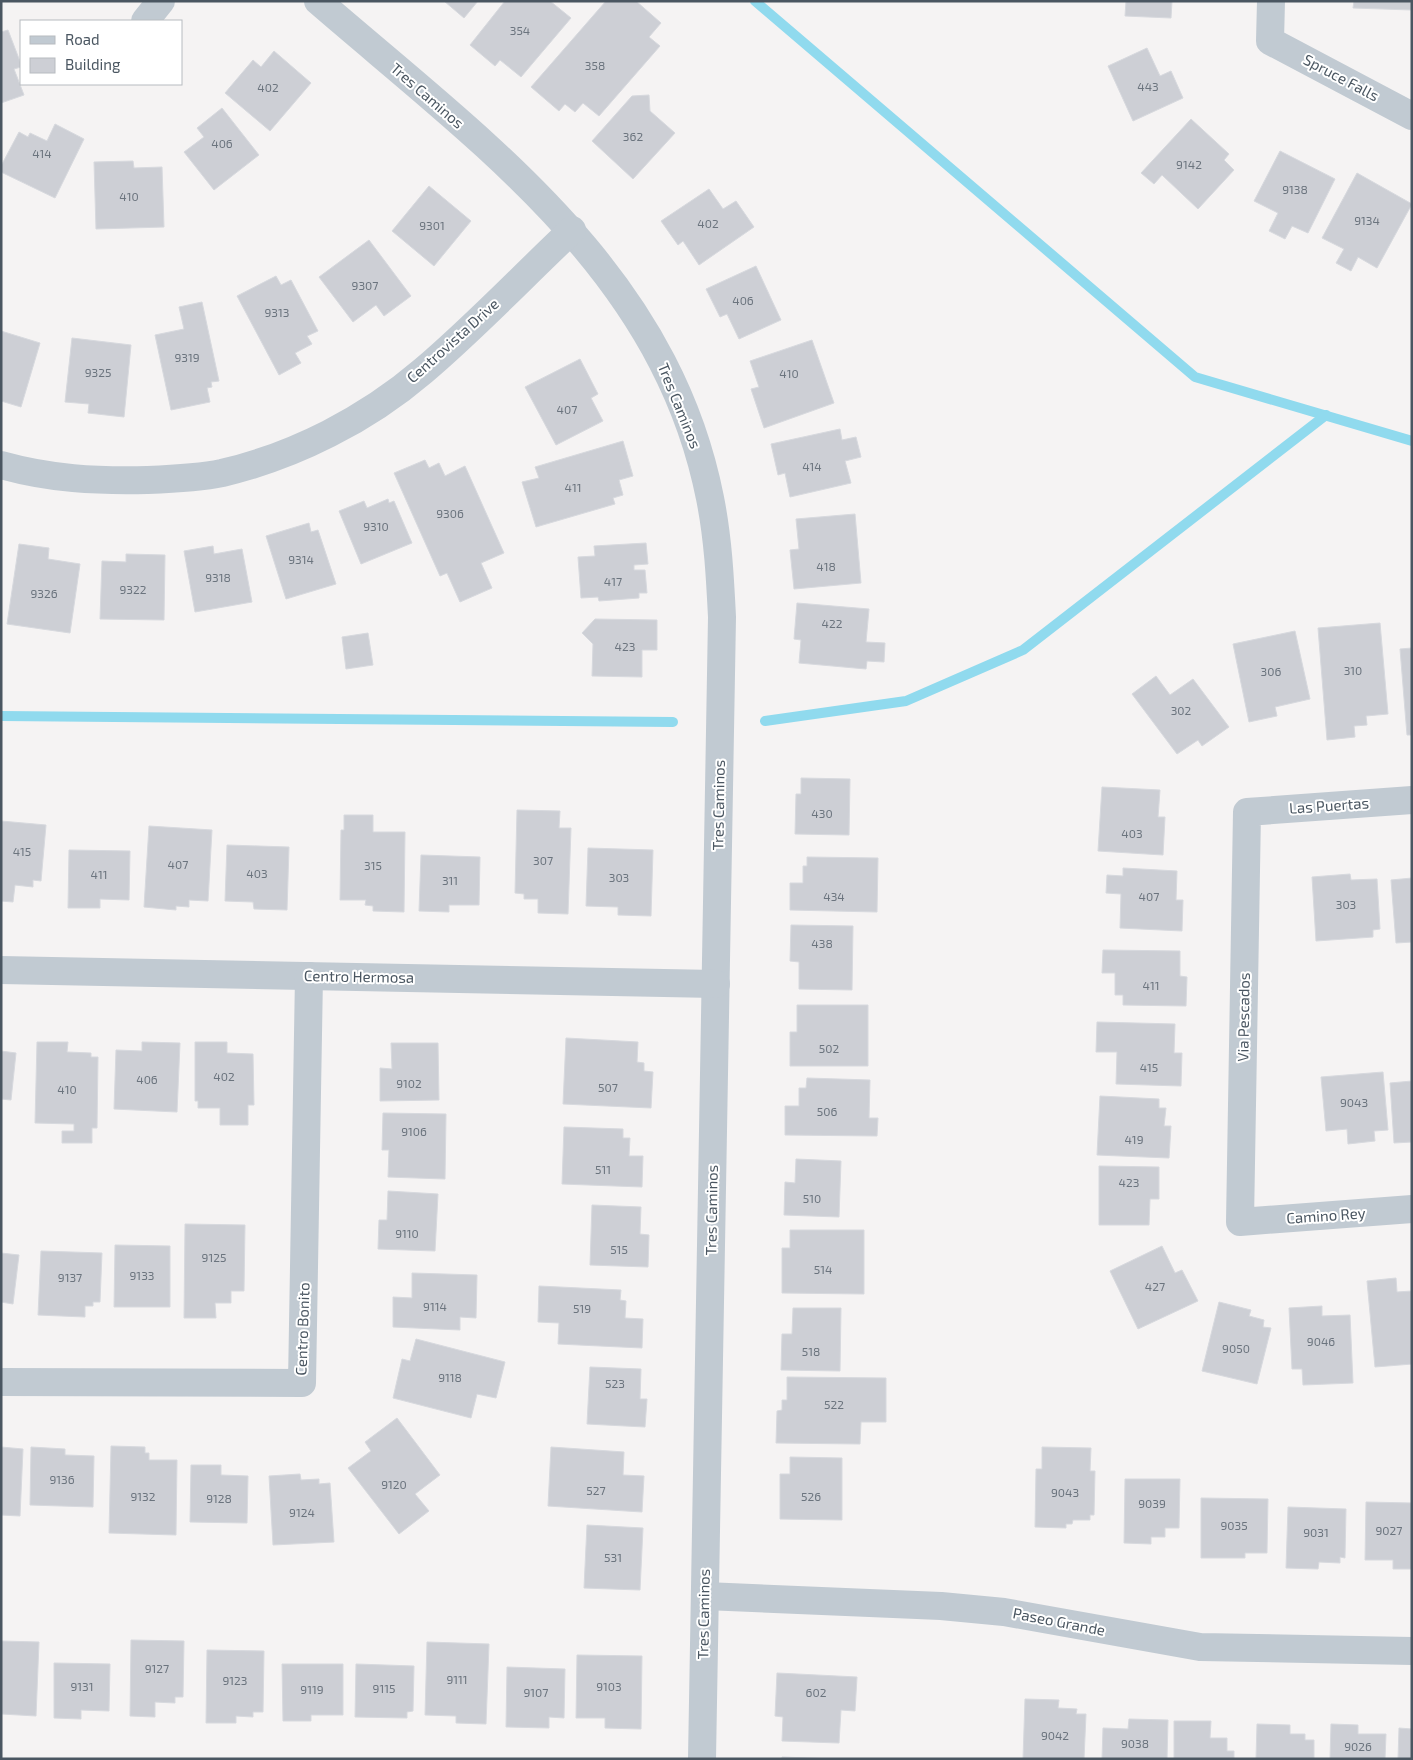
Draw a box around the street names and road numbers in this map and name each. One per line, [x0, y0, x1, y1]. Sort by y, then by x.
street label: Spruce Falls [1301, 50, 1382, 105]
street label: Tres Caminos [388, 59, 468, 132]
street label: Centrovista Drive [403, 294, 502, 386]
street label: Tres Caminos [655, 360, 705, 451]
street label: Tres Caminos [708, 759, 728, 850]
street label: Las Puertas [1288, 793, 1369, 817]
street label: Centro Hermosa [304, 966, 414, 986]
street label: Via Pescados [1233, 972, 1253, 1062]
street label: Tres Caminos [701, 1164, 721, 1255]
street label: Camino Rey [1286, 1203, 1366, 1227]
street label: Centro Bonito [291, 1282, 313, 1376]
street label: Tres Caminos [693, 1568, 713, 1659]
street label: Paseo Grande [1012, 1603, 1107, 1639]

